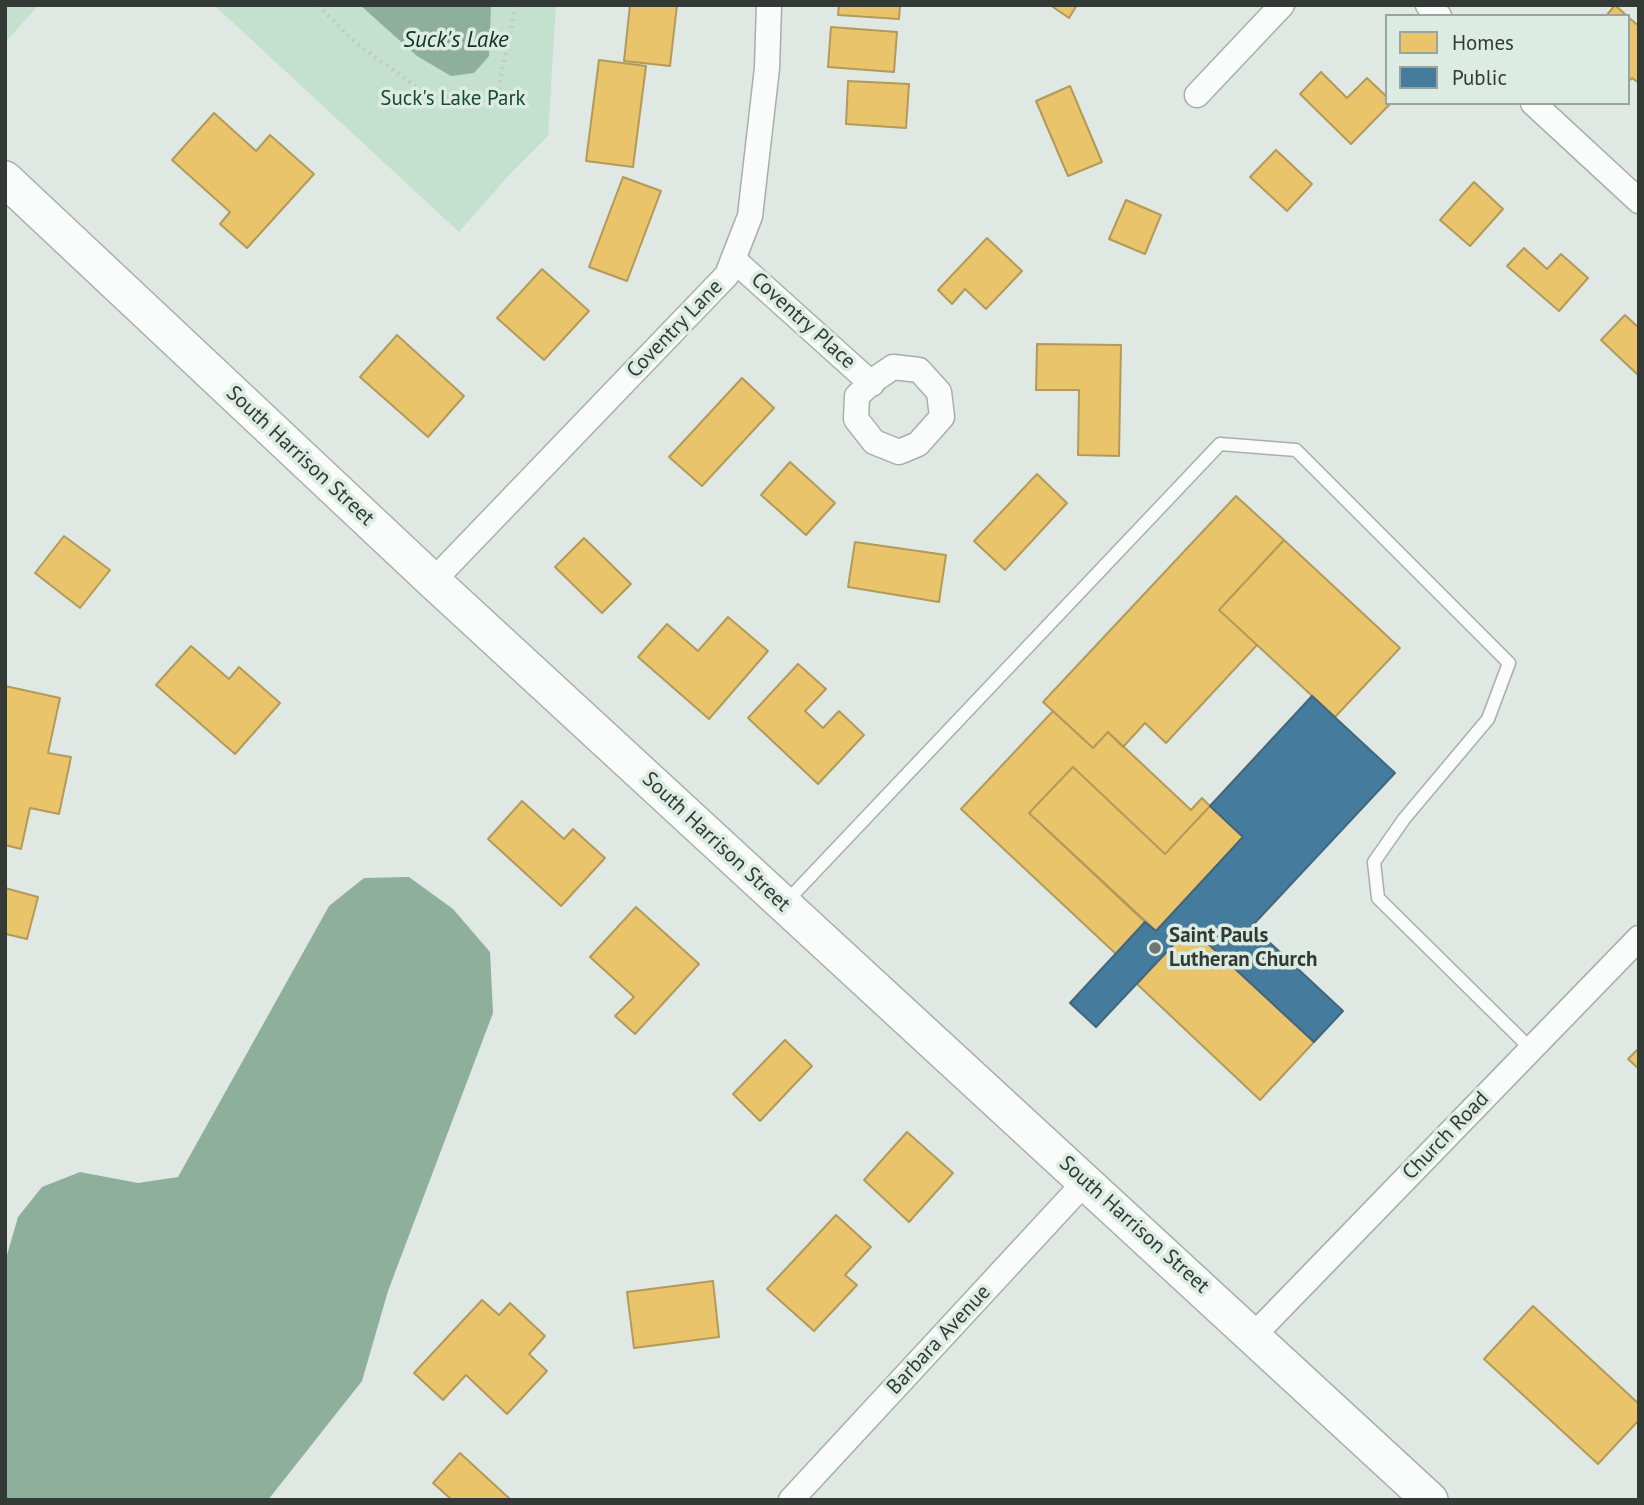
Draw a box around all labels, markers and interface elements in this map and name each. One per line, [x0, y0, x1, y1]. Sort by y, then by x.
legend [1385, 14, 1630, 105]
water label: Suck's Lake [403, 26, 509, 54]
text: Homes [1452, 29, 1514, 56]
text: Public [1452, 64, 1507, 91]
park label: Suck's Lake Park [380, 86, 526, 112]
street label: Coventry Place [746, 268, 860, 374]
street label: Coventry Lane [622, 275, 728, 383]
street label: South Harrison Street [221, 381, 379, 531]
street label: South Harrison Street [637, 767, 795, 917]
place label: Saint Pauls Lutheran Church [1169, 923, 1317, 973]
marker: Saint Pauls Lutheran Church [1147, 940, 1163, 956]
street label: Church Road [1398, 1087, 1494, 1185]
street label: South Harrison Street [1054, 1151, 1214, 1299]
street label: Barbara Avenue [882, 1280, 996, 1400]

